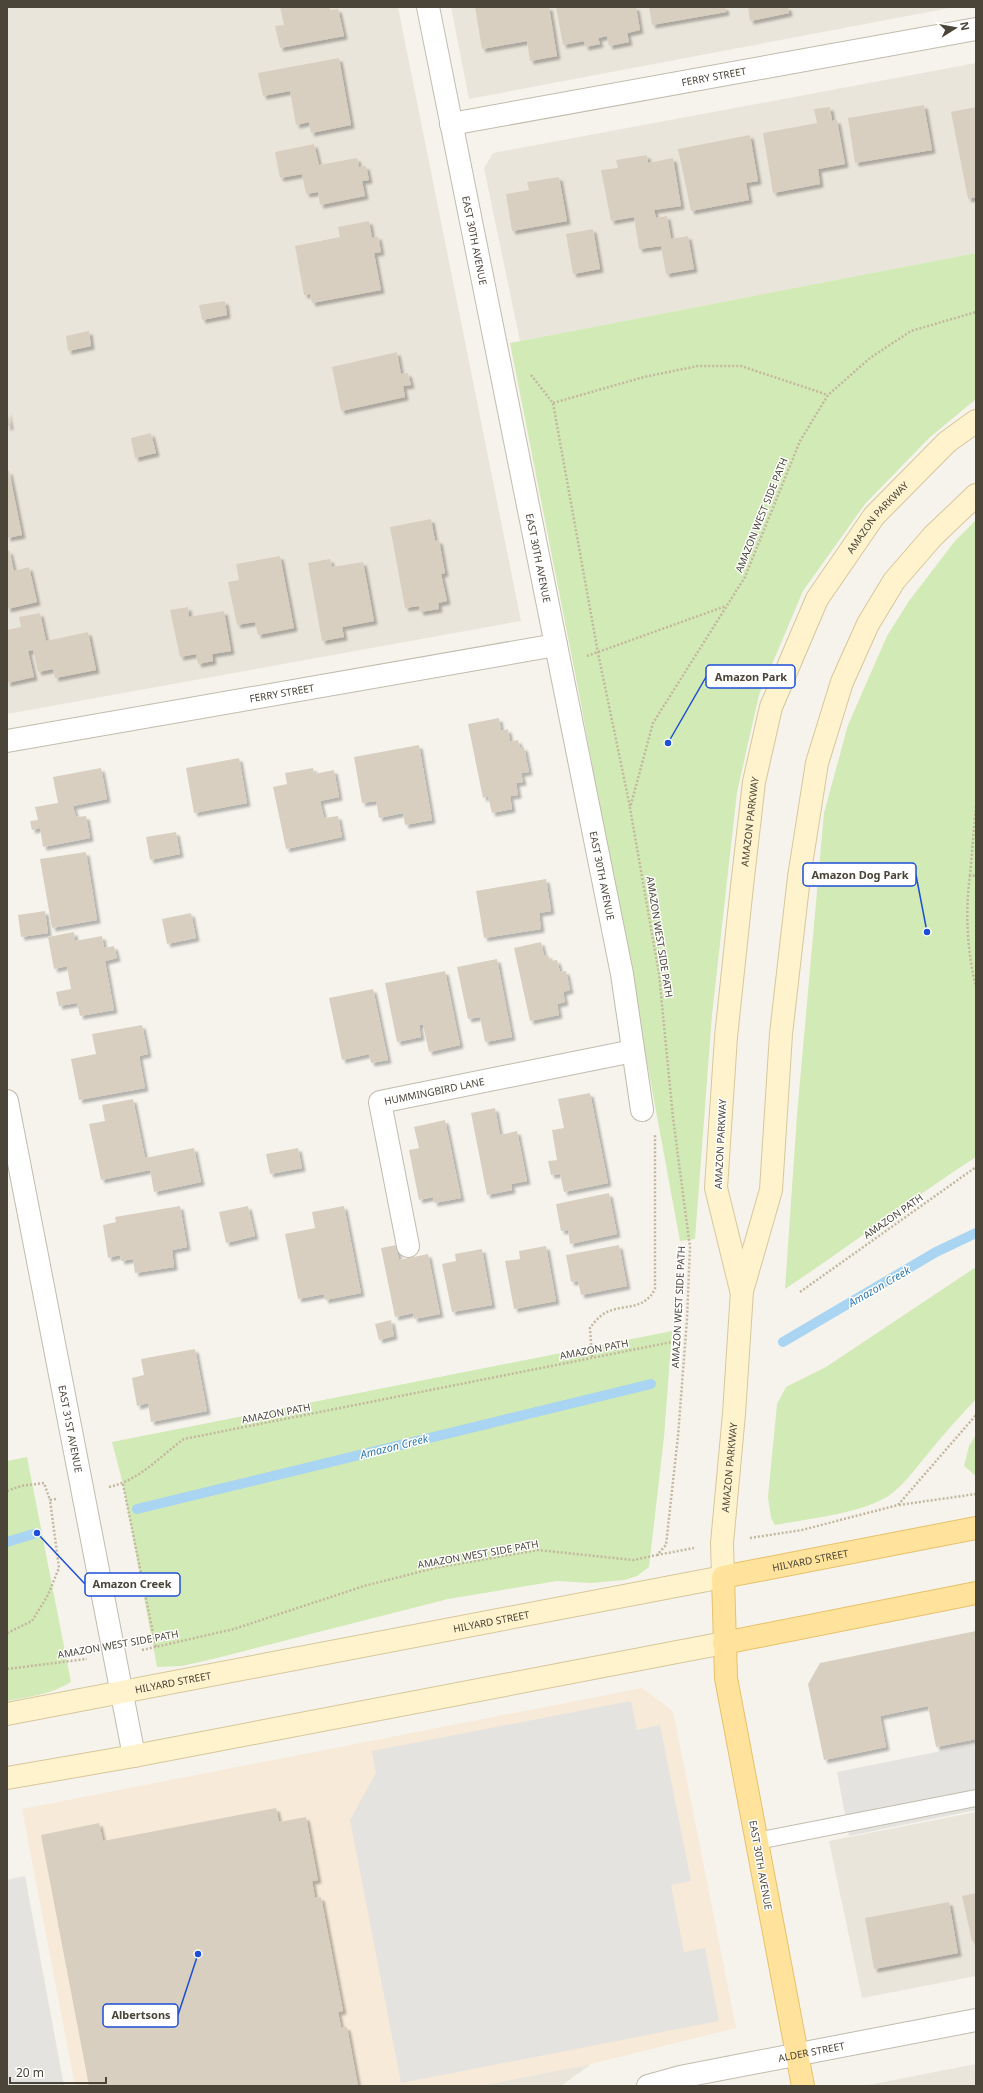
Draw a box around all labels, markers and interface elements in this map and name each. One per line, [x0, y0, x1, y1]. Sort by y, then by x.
north arrow [935, 8, 975, 48]
text: N [957, 20, 974, 32]
street label: FERRY STREET [680, 64, 748, 89]
street label: EAST 30TH AVENUE [459, 194, 491, 286]
street label: AMAZON WEST SIDE PATH [732, 456, 790, 574]
street label: AMAZON PARKWAY [843, 478, 912, 556]
street label: EAST 30TH AVENUE [523, 512, 554, 604]
callout: Amazon Park [706, 665, 795, 688]
text: Amazon Park [715, 669, 787, 684]
street label: FERRY STREET [248, 680, 316, 705]
street label: AMAZON PARKWAY [737, 775, 762, 867]
street label: EAST 30TH AVENUE [586, 830, 618, 922]
callout: Amazon Dog Park [803, 863, 916, 886]
text: Amazon Dog Park [811, 867, 909, 882]
street label: AMAZON WEST SIDE PATH [644, 875, 676, 999]
street label: HUMMINGBIRD LANE [383, 1074, 486, 1108]
street label: AMAZON PARKWAY [711, 1098, 729, 1189]
street label: AMAZON PATH [860, 1190, 926, 1242]
street label: AMAZON WEST SIDE PATH [668, 1245, 688, 1369]
water label: Amazon Creek [844, 1262, 913, 1310]
street label: AMAZON PATH [558, 1335, 630, 1363]
street label: EAST 31ST AVENUE [55, 1384, 86, 1474]
street label: AMAZON PATH [240, 1399, 312, 1427]
street label: AMAZON PARKWAY [718, 1421, 740, 1513]
water label: Amazon Creek [358, 1430, 430, 1462]
street label: AMAZON WEST SIDE PATH [416, 1536, 540, 1572]
street label: HILYARD STREET [771, 1546, 850, 1574]
callout: Amazon Creek [85, 1573, 180, 1596]
text: Amazon Creek [93, 1576, 172, 1591]
street label: HILYARD STREET [452, 1607, 531, 1635]
street label: AMAZON WEST SIDE PATH [56, 1626, 180, 1662]
street label: HILYARD STREET [134, 1668, 213, 1696]
street label: EAST 30TH AVENUE [746, 1819, 776, 1911]
callout: Albertsons [103, 2004, 178, 2027]
text: Albertsons [111, 2007, 171, 2022]
street label: ALDER STREET [777, 2038, 846, 2065]
scale bar [10, 2059, 106, 2085]
text: 20 m [16, 2064, 44, 2081]

